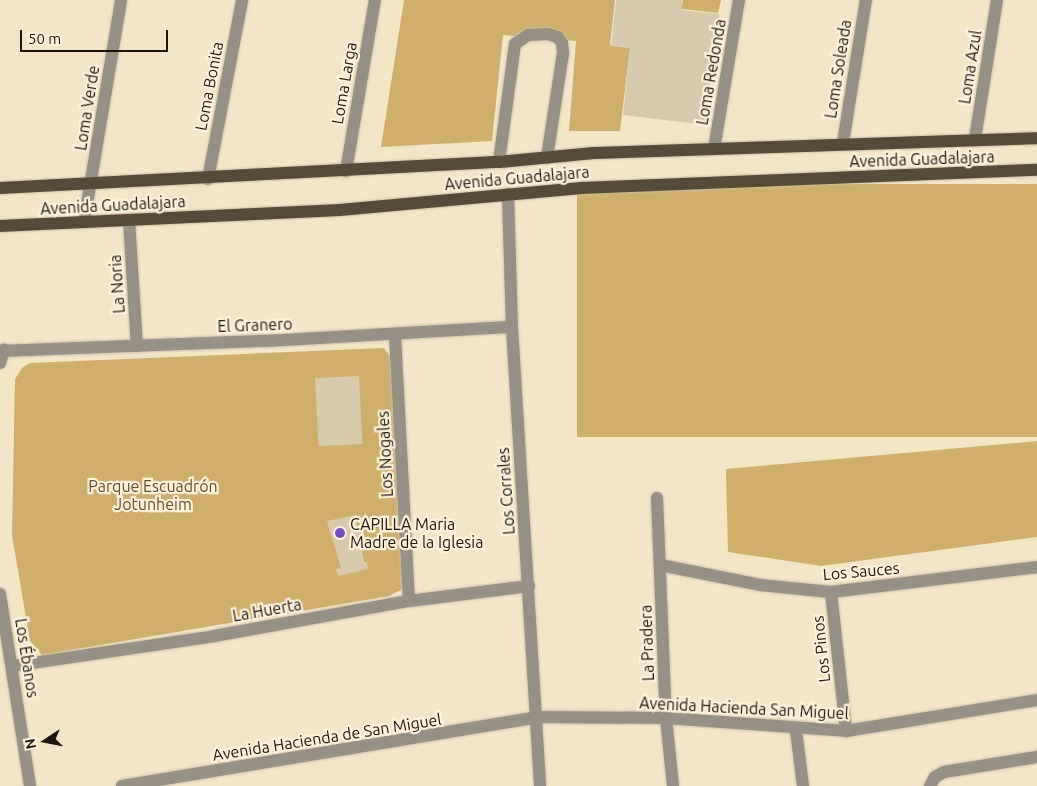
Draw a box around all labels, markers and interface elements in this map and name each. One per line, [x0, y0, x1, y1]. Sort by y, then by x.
street label: Loma Redonda [692, 17, 730, 127]
street label: Loma Soleada [821, 18, 855, 120]
scale bar [22, 20, 170, 52]
street label: Loma Azul [955, 29, 985, 105]
text: 50 m [28, 30, 61, 47]
street label: Loma Bonita [191, 40, 227, 132]
street label: Loma Larga [327, 40, 361, 126]
street label: Loma Verde [71, 64, 103, 152]
street label: Avenida Guadalajara [849, 147, 995, 171]
street label: Avenida Guadalajara [444, 162, 590, 194]
street label: Avenida Guadalajara [40, 192, 186, 218]
street label: La Noria [105, 254, 129, 314]
street label: El Granero [217, 314, 293, 336]
street label: Los Nogales [373, 410, 397, 498]
street label: Los Corrales [493, 447, 519, 535]
park label: Parque Escuadrón Jotunheim [88, 476, 218, 514]
place label: CAPILLA Maria Madre de la Iglesia [350, 514, 483, 552]
marker: CAPILLA Maria Madre de la Iglesia [334, 527, 346, 539]
street label: Los Sauces [822, 558, 900, 584]
street label: La Huerta [231, 594, 303, 626]
street label: La Pradera [636, 605, 658, 681]
street label: Los Pinos [808, 615, 834, 683]
street label: Los Ébanos [11, 617, 43, 699]
street label: Avenida Hacienda San Miguel [639, 693, 849, 723]
street label: Avenida Hacienda de San Miguel [211, 709, 443, 765]
north arrow [20, 716, 70, 766]
text: N [21, 737, 39, 751]

